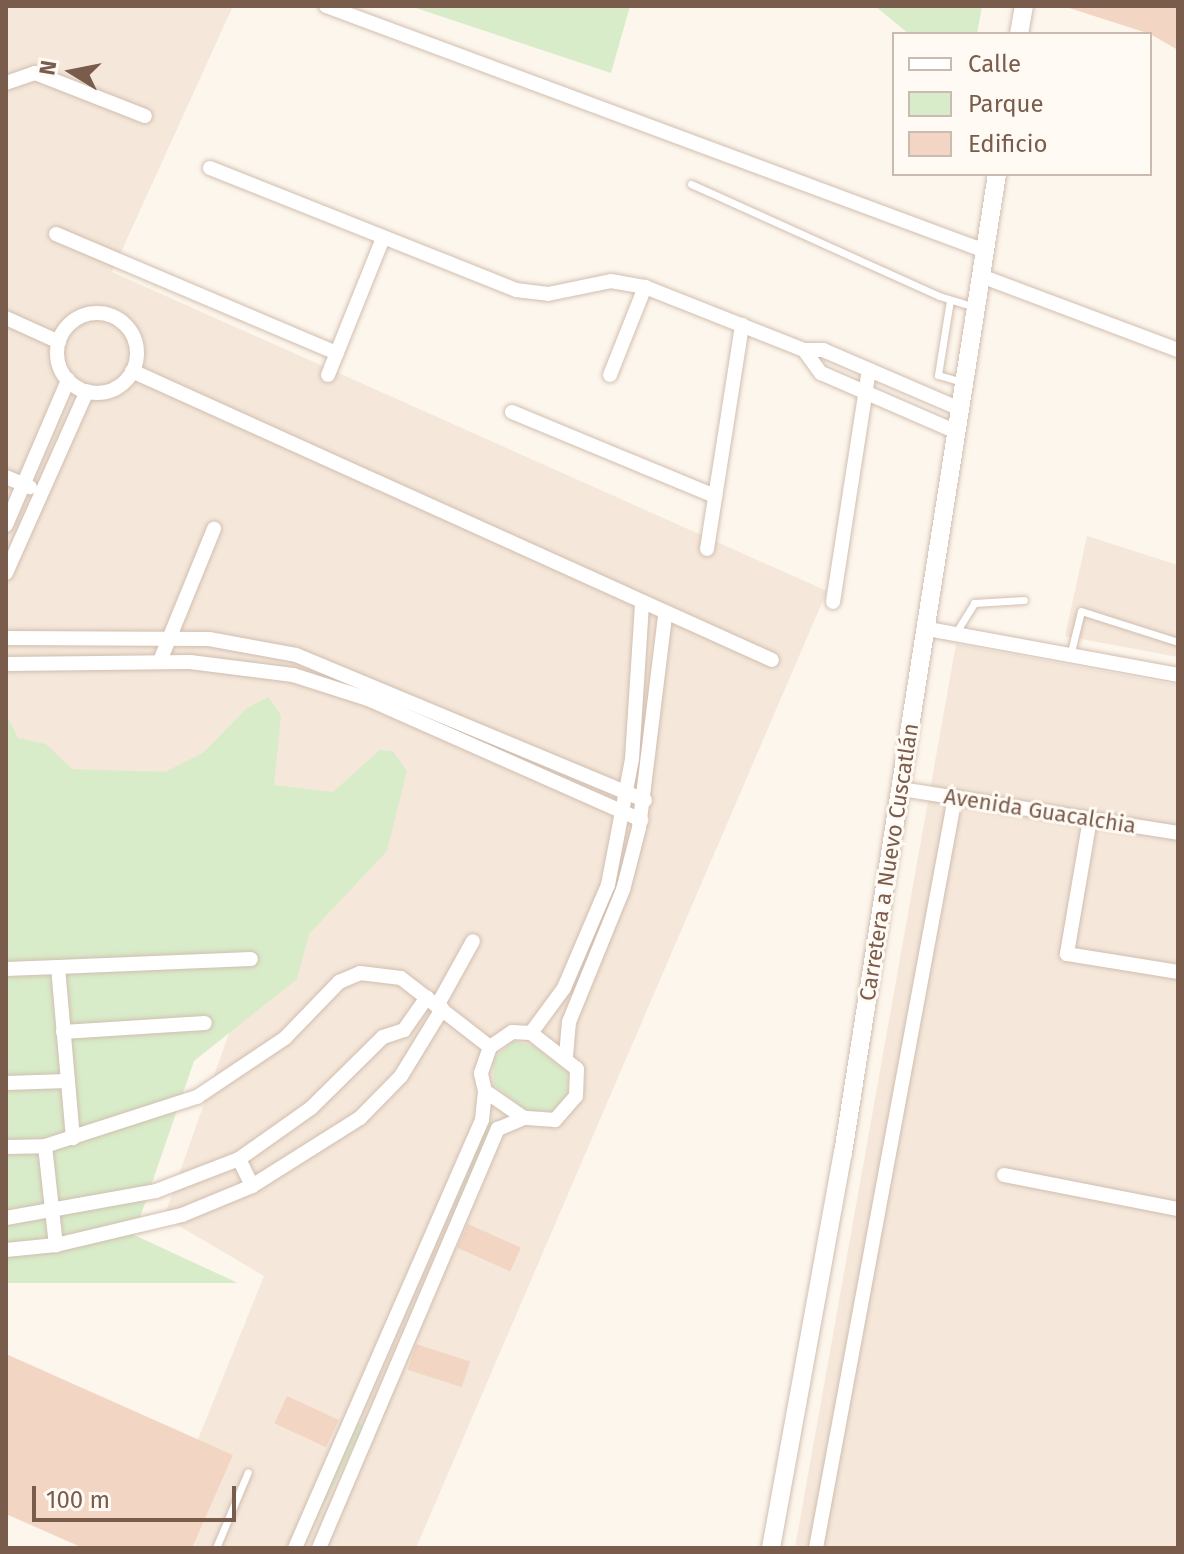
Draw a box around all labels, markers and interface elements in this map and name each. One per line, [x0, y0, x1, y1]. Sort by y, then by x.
north arrow [32, 32, 112, 112]
legend [892, 32, 1152, 176]
text: Calle [968, 50, 1021, 78]
text: N [33, 58, 62, 77]
text: Parque [968, 90, 1044, 118]
text: Edificio [968, 130, 1048, 158]
street label: Carretera a Nuevo Cuscatlán [854, 721, 924, 1003]
street label: Avenida Guacalchia [942, 783, 1138, 839]
scale bar [36, 1470, 240, 1520]
text: 100 m [46, 1486, 110, 1514]

